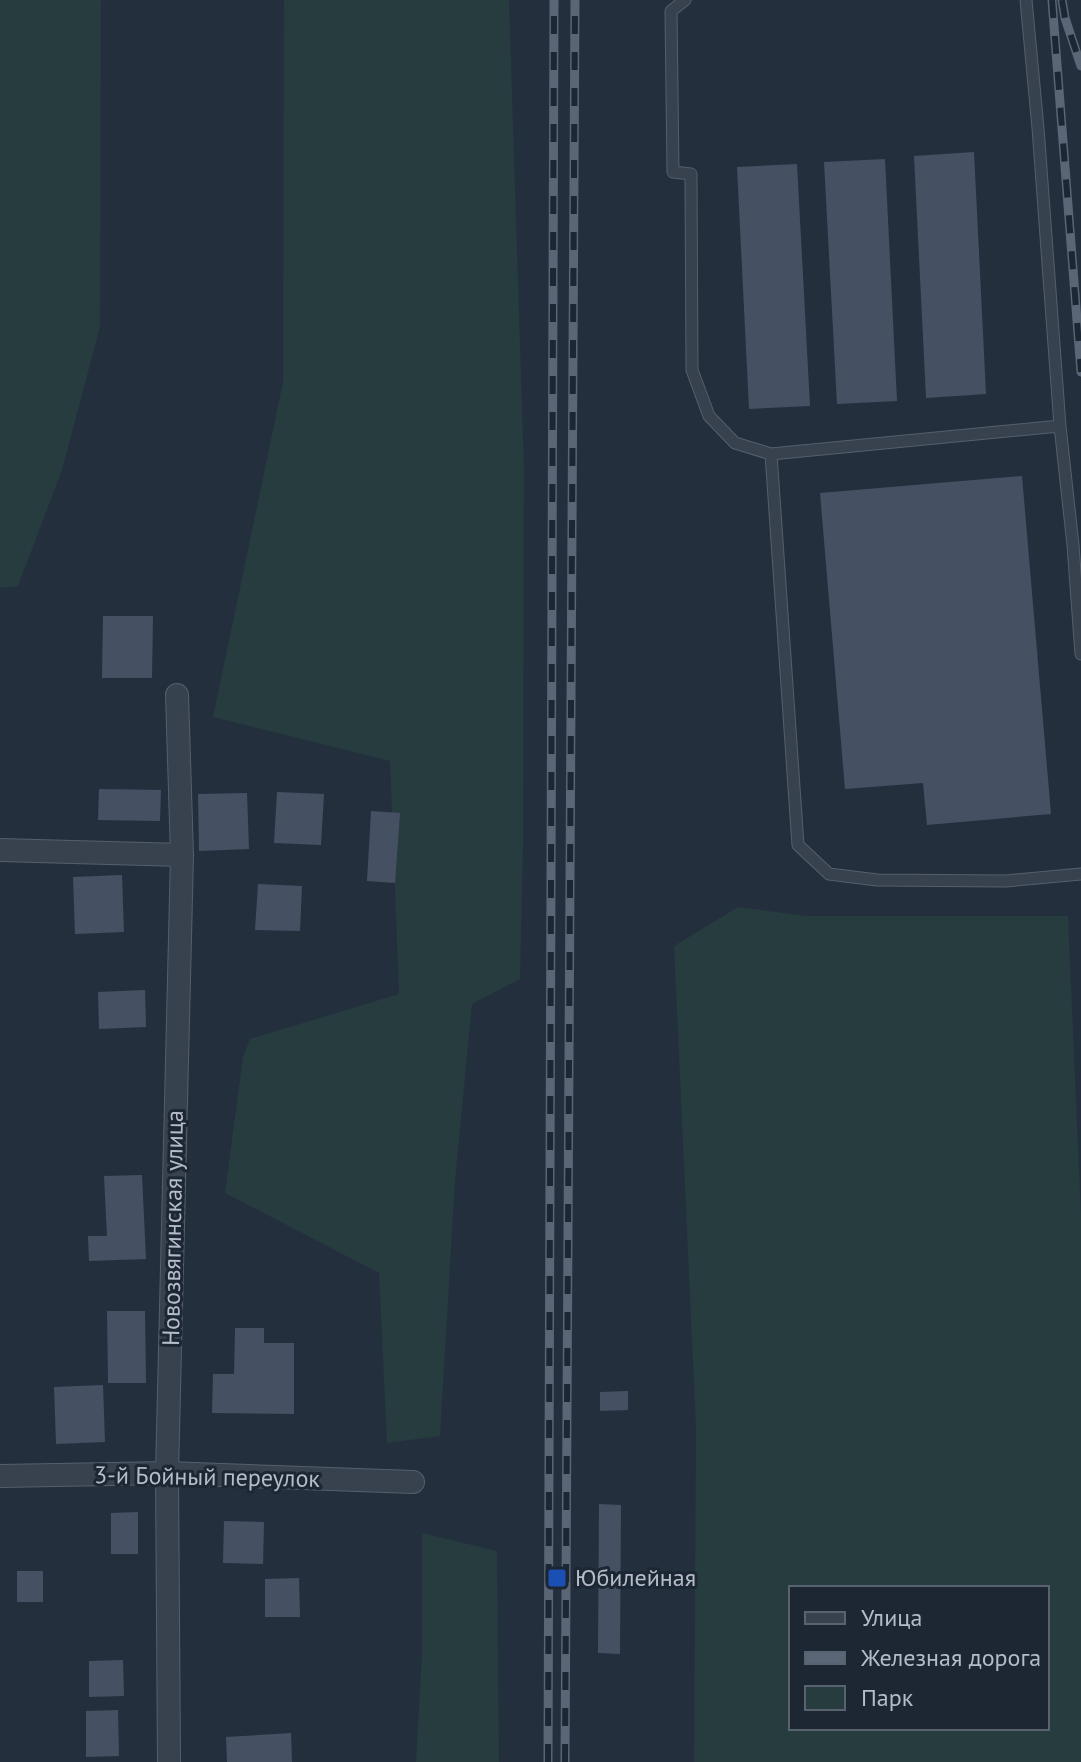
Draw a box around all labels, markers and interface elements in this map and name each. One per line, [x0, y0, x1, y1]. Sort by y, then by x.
street label: Новозвягинская улица [155, 1110, 190, 1346]
street label: 3-й Бойный переулок [94, 1459, 321, 1494]
place label: Юбилейная [575, 1562, 696, 1593]
marker: Юбилейная [546, 1567, 568, 1589]
legend [789, 1586, 1049, 1730]
text: Улица [861, 1602, 922, 1633]
text: Железная дорога [860, 1642, 1041, 1673]
text: Парк [861, 1682, 914, 1713]

